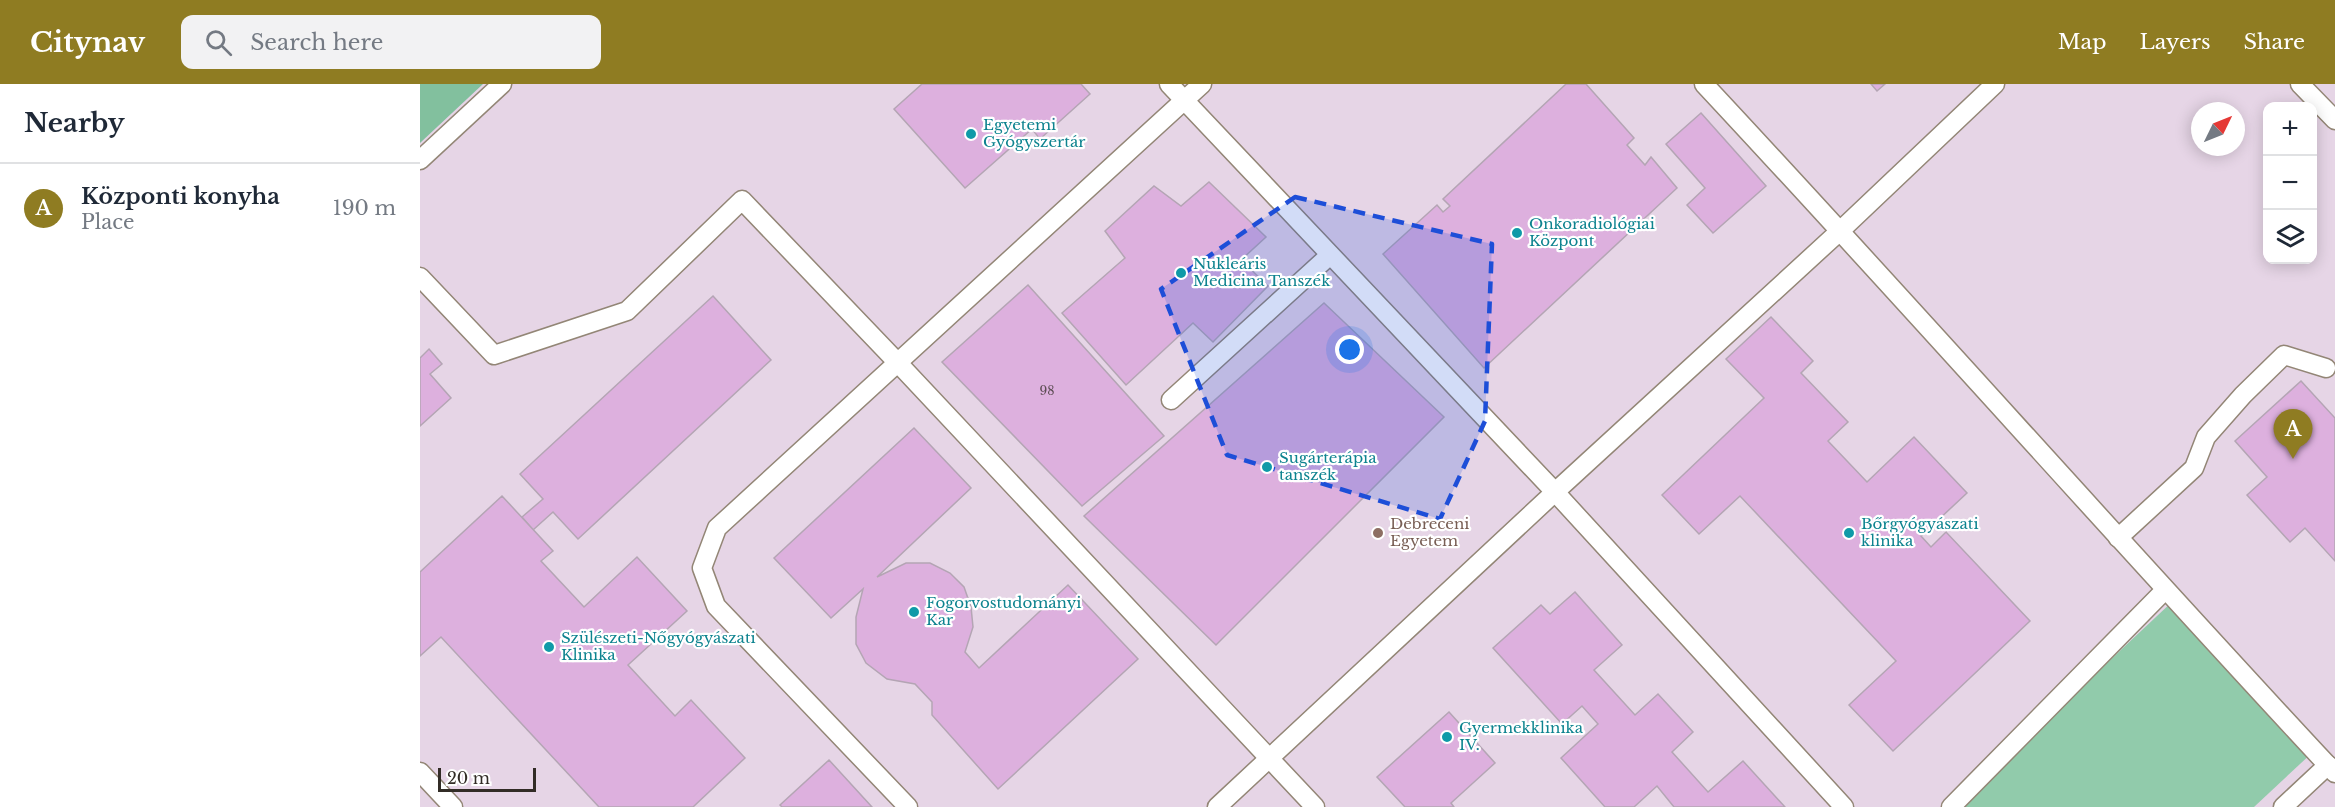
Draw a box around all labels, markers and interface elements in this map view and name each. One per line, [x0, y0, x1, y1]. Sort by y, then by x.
search box [181, 15, 601, 69]
text: Citynav [30, 25, 145, 60]
icon: search [202, 26, 235, 59]
text: Search here [250, 29, 383, 56]
text: Map [2058, 29, 2107, 55]
text: Layers [2140, 29, 2211, 55]
text: Share [2244, 29, 2305, 55]
north arrow [2191, 102, 2245, 156]
map controls [2263, 102, 2317, 264]
button: + [2263, 102, 2317, 156]
text: Nearby [24, 107, 125, 139]
place label: Egyetemi Gyógyszertár [983, 115, 1086, 151]
marker: Egyetemi Gyógyszertár [964, 127, 978, 141]
button: − [2263, 156, 2317, 210]
text: Központi konyha [81, 183, 280, 210]
text: A [35, 196, 52, 220]
text: 190 m [333, 196, 396, 220]
text: Place [81, 210, 135, 234]
button: layers [2263, 210, 2317, 264]
place label: Onkoradiológiai Központ [1529, 214, 1655, 250]
marker: Onkoradiológiai Központ [1510, 226, 1524, 240]
place label: Nukleáris Medicina Tanszék [1193, 254, 1331, 290]
marker: Nukleáris Medicina Tanszék [1174, 266, 1188, 280]
your location [1335, 335, 1364, 364]
house number: 98 [1040, 383, 1055, 398]
pin: A [2274, 410, 2312, 459]
place label: Sugárterápia tanszék [1279, 448, 1377, 484]
marker: Sugárterápia tanszék [1260, 460, 1274, 474]
place label: Debreceni Egyetem [1390, 514, 1469, 550]
place label: Bőrgyógyászati klinika [1861, 514, 1979, 550]
marker: Debreceni Egyetem [1371, 526, 1385, 540]
marker: Bőrgyógyászati klinika [1842, 526, 1856, 540]
place label: Fogorvostudományi Kar [926, 593, 1081, 629]
marker: Fogorvostudományi Kar [907, 605, 921, 619]
place label: Szülészeti-Nőgyógyászati Klinika [561, 628, 756, 664]
marker: Szülészeti-Nőgyógyászati Klinika [542, 640, 556, 654]
place label: Gyermekklinika IV. [1459, 718, 1584, 754]
marker: Gyermekklinika IV. [1440, 730, 1454, 744]
scale bar [438, 765, 536, 792]
text: 20 m [447, 768, 490, 788]

